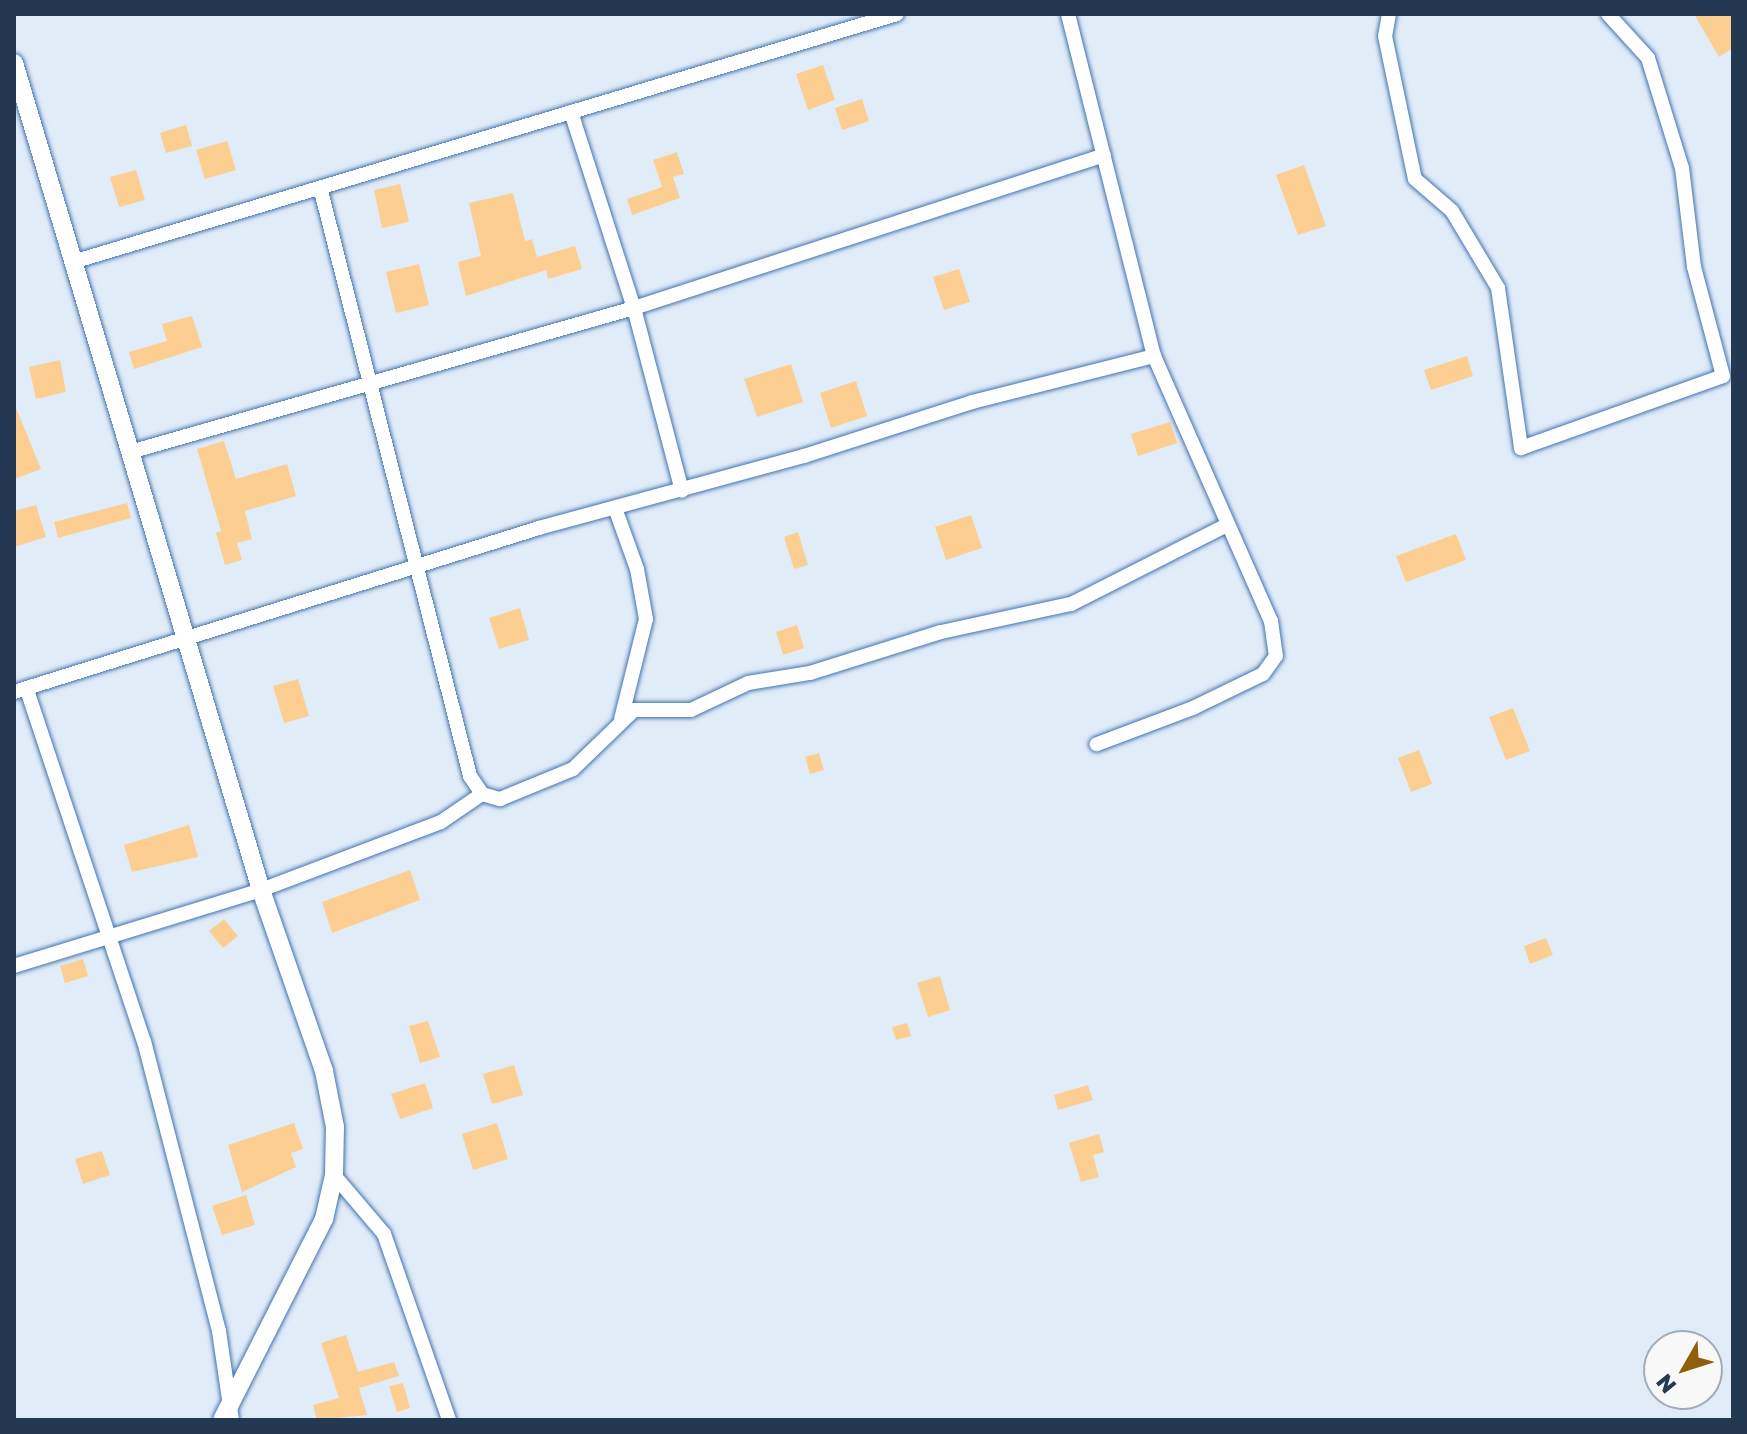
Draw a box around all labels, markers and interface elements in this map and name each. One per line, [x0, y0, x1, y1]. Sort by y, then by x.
north arrow [1643, 1330, 1723, 1410]
text: N [1650, 1369, 1681, 1399]

